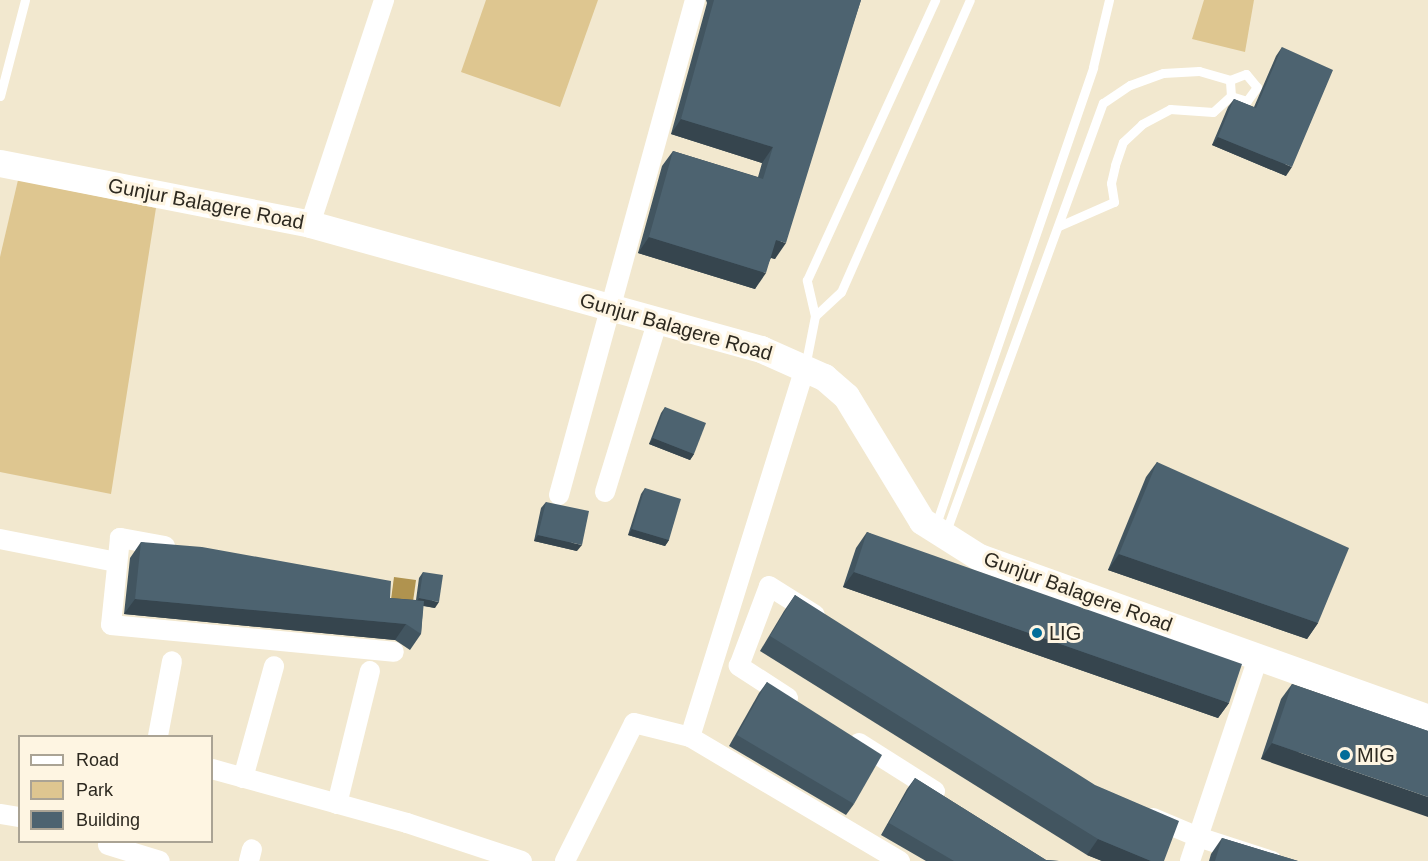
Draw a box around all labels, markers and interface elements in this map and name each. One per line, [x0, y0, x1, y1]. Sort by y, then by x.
street label: Gunjur Balagere Road [106, 173, 306, 235]
street label: Gunjur Balagere Road [577, 288, 775, 366]
street label: Gunjur Balagere Road [980, 547, 1176, 637]
place label: LIG [1049, 621, 1081, 645]
marker: LIG [1030, 626, 1044, 640]
legend [18, 735, 213, 843]
place label: MIG [1357, 743, 1395, 767]
marker: MIG [1338, 748, 1352, 762]
text: Road [76, 750, 119, 770]
text: Park [76, 780, 113, 800]
text: Building [76, 810, 140, 830]

